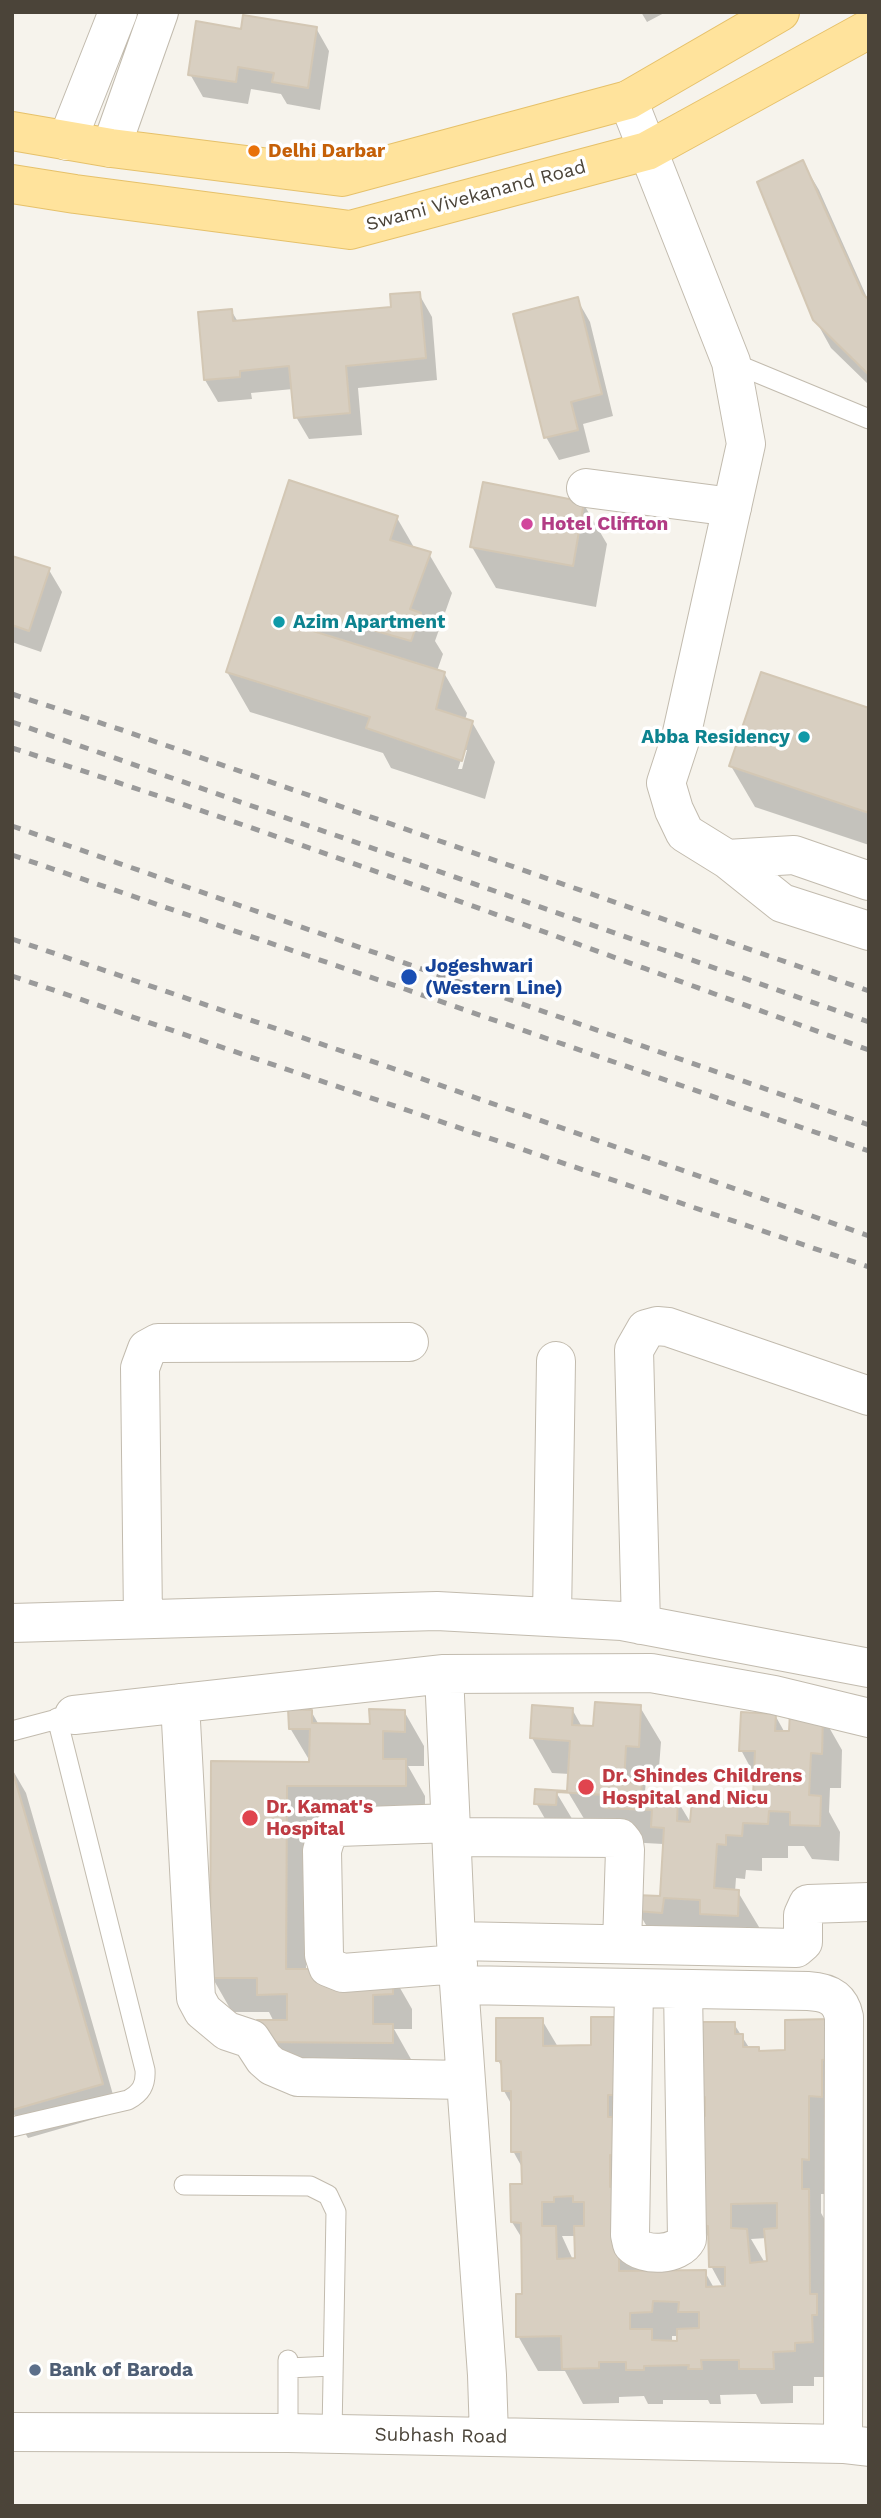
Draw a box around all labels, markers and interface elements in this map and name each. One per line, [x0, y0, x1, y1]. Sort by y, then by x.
place label: Delhi Darbar [268, 140, 385, 162]
marker: Delhi Darbar [246, 143, 262, 159]
street label: Swami Vivekanand Road [363, 156, 589, 236]
place label: Hotel Cliffton [541, 513, 668, 535]
marker: Hotel Cliffton [519, 516, 535, 532]
place label: Azim Apartment [293, 611, 445, 633]
marker: Azim Apartment [271, 614, 287, 630]
place label: Abba Residency [641, 726, 790, 748]
marker: Abba Residency [796, 729, 812, 745]
place label: Jogeshwari (Western Line) [425, 955, 563, 999]
marker: Jogeshwari (Western Line) [399, 967, 419, 987]
place label: Dr. Shindes Childrens Hospital and Nicu [602, 1765, 802, 1809]
marker: Dr. Shindes Childrens Hospital and Nicu [576, 1777, 596, 1797]
place label: Dr. Kamat's Hospital [266, 1796, 373, 1840]
marker: Dr. Kamat's Hospital [240, 1808, 260, 1828]
place label: Bank of Baroda [49, 2359, 193, 2381]
marker: Bank of Baroda [27, 2362, 43, 2378]
street label: Subhash Road [374, 2423, 508, 2449]

